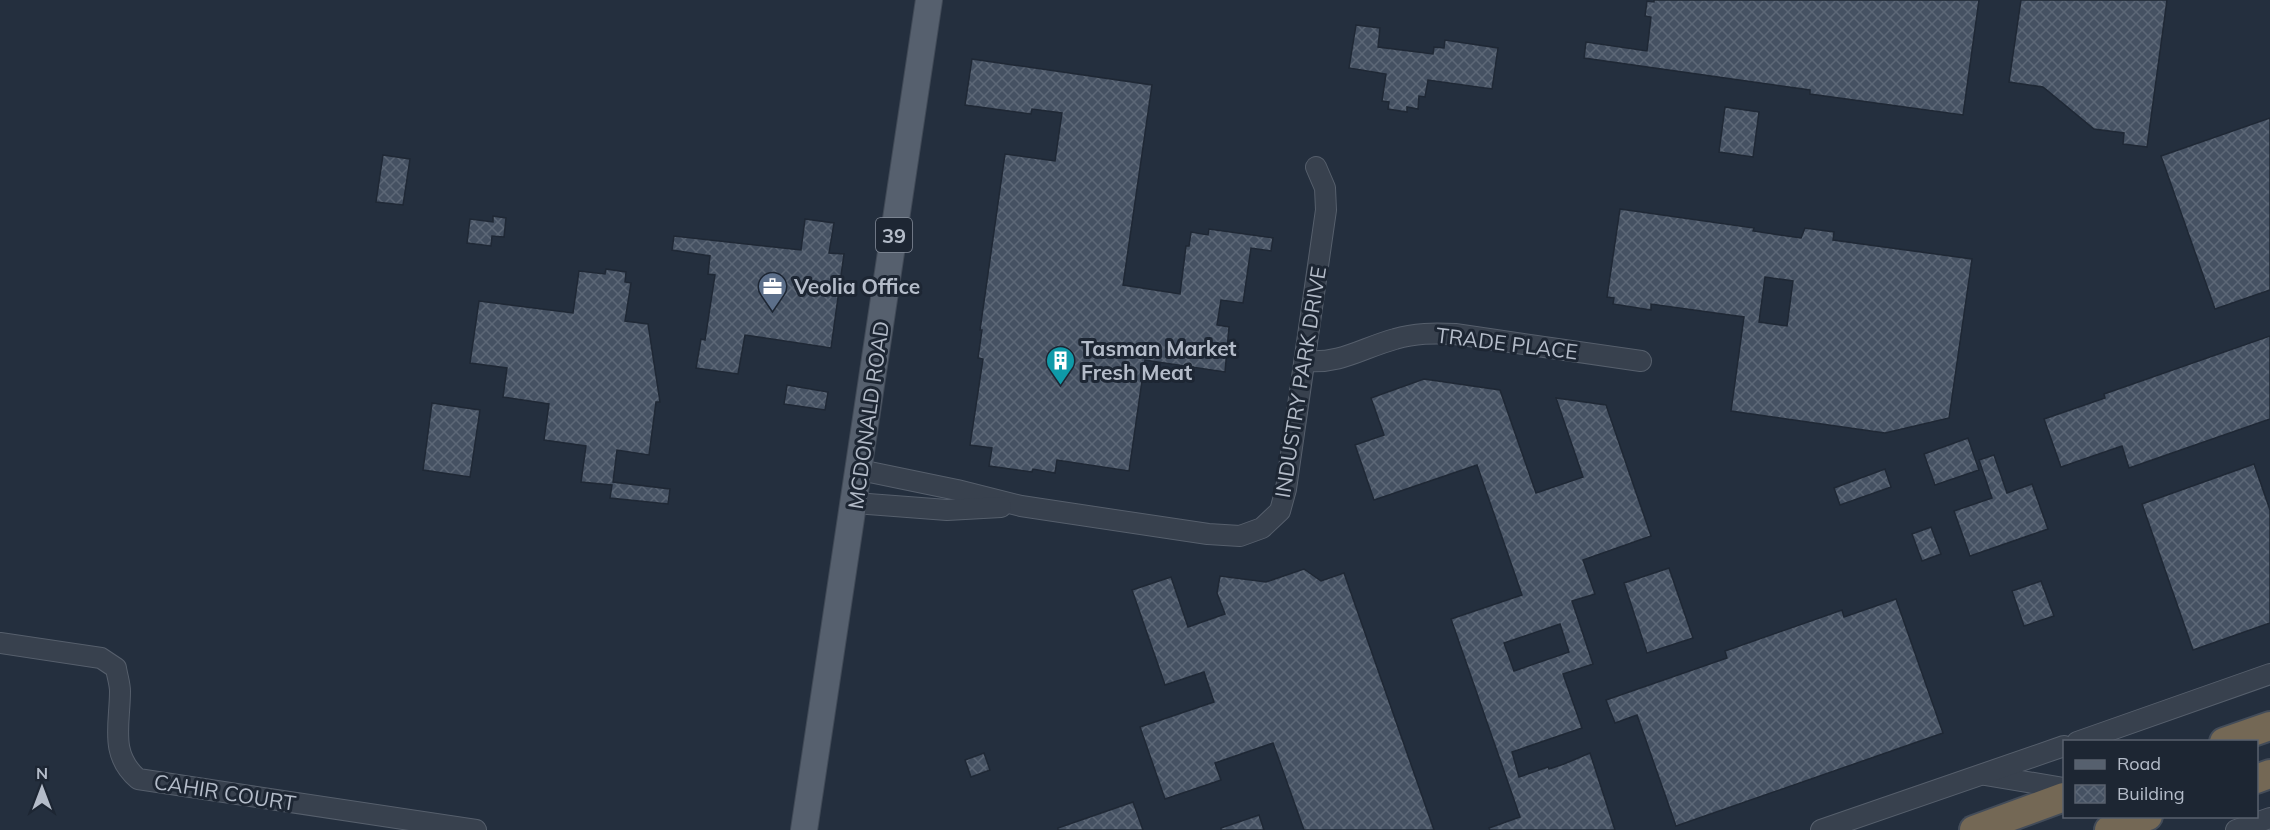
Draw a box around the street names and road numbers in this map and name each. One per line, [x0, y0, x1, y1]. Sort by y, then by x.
road number: 39 [876, 218, 912, 252]
street label: INDUSTRY PARK DRIVE [1269, 264, 1331, 500]
street label: MCDONALD ROAD [842, 319, 894, 511]
street label: TRADE PLACE [1435, 321, 1579, 365]
street label: CAHIR COURT [152, 768, 298, 816]

